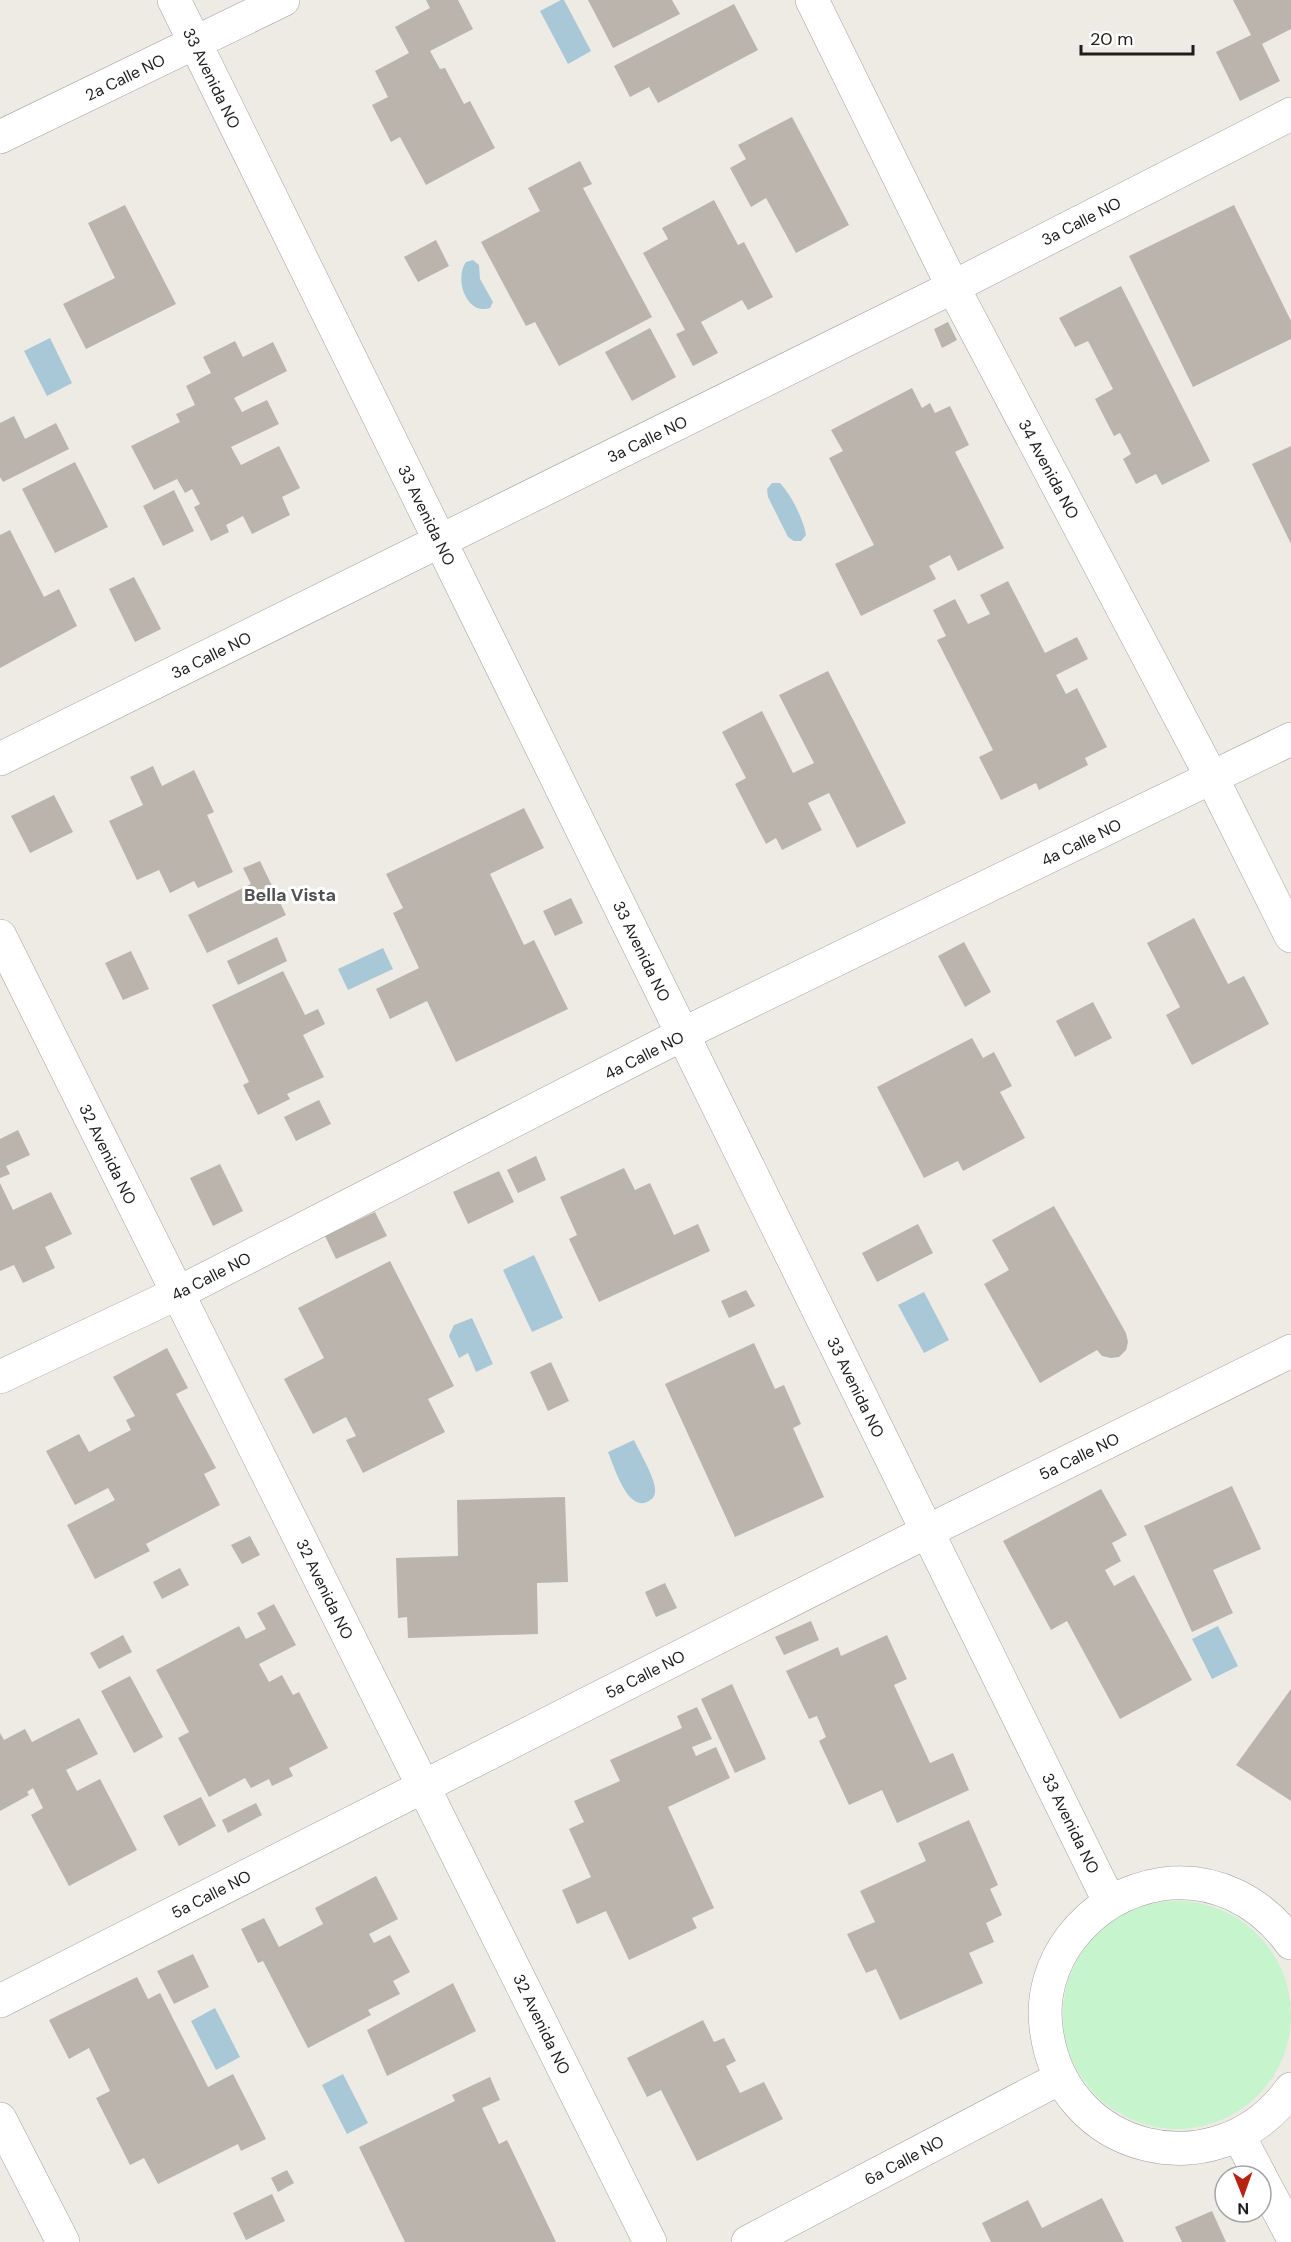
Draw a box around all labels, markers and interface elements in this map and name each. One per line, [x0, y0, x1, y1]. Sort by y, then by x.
scale bar [1081, 18, 1194, 56]
street label: 33 Avenida NO [178, 24, 245, 132]
text: 20 m [1090, 27, 1133, 51]
street label: 2a Calle NO [82, 49, 169, 106]
street label: 3a Calle NO [1038, 192, 1125, 250]
street label: 3a Calle NO [604, 411, 691, 468]
street label: 34 Avenida NO [1014, 416, 1084, 523]
street label: 33 Avenida NO [393, 461, 460, 569]
street label: 3a Calle NO [168, 627, 255, 684]
street label: 4a Calle NO [1038, 814, 1125, 871]
district label: Bella Vista [244, 883, 336, 907]
street label: 33 Avenida NO [608, 897, 675, 1005]
street label: 4a Calle NO [601, 1026, 688, 1085]
street label: 32 Avenida NO [74, 1100, 141, 1208]
street label: 4a Calle NO [168, 1247, 255, 1306]
street label: 33 Avenida NO [822, 1333, 889, 1441]
street label: 5a Calle NO [1036, 1428, 1123, 1485]
street label: 32 Avenida NO [291, 1535, 358, 1643]
street label: 5a Calle NO [602, 1645, 689, 1704]
street label: 33 Avenida NO [1037, 1769, 1104, 1877]
street label: 5a Calle NO [168, 1865, 255, 1924]
street label: 32 Avenida NO [508, 1970, 575, 2078]
street label: 6a Calle NO [861, 2131, 948, 2190]
north arrow [1213, 2164, 1273, 2224]
text: N [1237, 2198, 1249, 2219]

